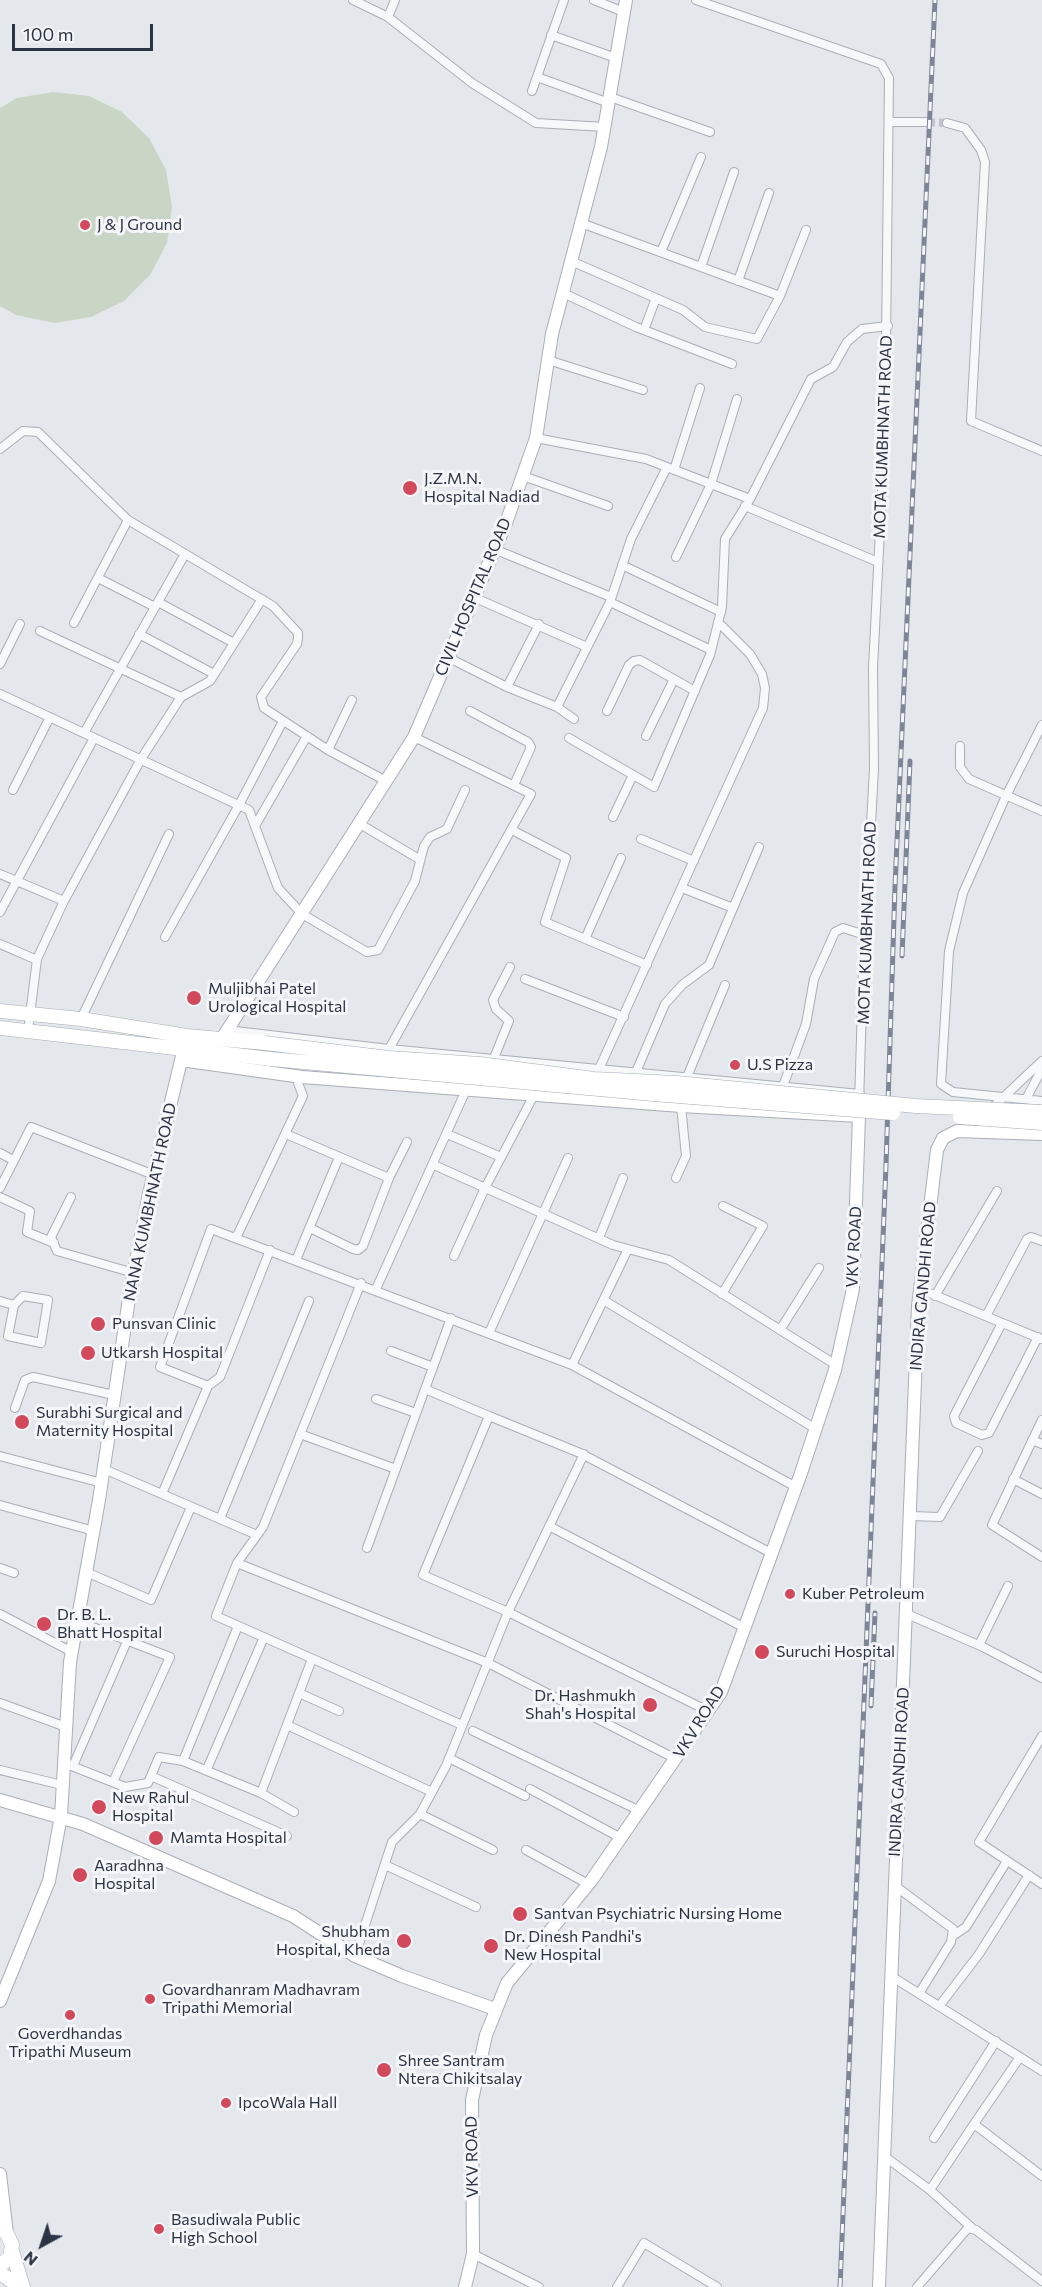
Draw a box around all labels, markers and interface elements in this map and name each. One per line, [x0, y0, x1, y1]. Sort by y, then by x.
scale bar [15, 12, 156, 50]
text: 100 m [23, 23, 73, 45]
place label: J & J Ground [97, 215, 182, 235]
marker: J & J Ground [78, 218, 92, 232]
street label: MOTA KUMBHNATH ROAD [870, 335, 896, 539]
place label: J.Z.M.N. Hospital Nadiad [424, 469, 540, 507]
marker: J.Z.M.N. Hospital Nadiad [401, 479, 419, 497]
street label: CIVIL HOSPITAL ROAD [431, 515, 515, 679]
street label: MOTA KUMBHNATH ROAD [854, 821, 880, 1025]
place label: Muljibhai Patel Urological Hospital [208, 979, 346, 1017]
marker: Muljibhai Patel Urological Hospital [185, 989, 203, 1007]
place label: U.S Pizza [747, 1055, 813, 1075]
marker: U.S Pizza [728, 1058, 742, 1072]
street label: NANA KUMBHNATH ROAD [120, 1101, 180, 1303]
street label: INDIRA GANDHI ROAD [906, 1201, 940, 1371]
street label: VKV ROAD [842, 1206, 866, 1288]
place label: Punsvan Clinic [112, 1314, 216, 1334]
marker: Punsvan Clinic [89, 1315, 107, 1333]
place label: Utkarsh Hospital [101, 1343, 223, 1363]
marker: Utkarsh Hospital [79, 1344, 97, 1362]
place label: Surabhi Surgical and Maternity Hospital [36, 1403, 182, 1441]
marker: Surabhi Surgical and Maternity Hospital [13, 1413, 31, 1431]
place label: Kuber Petroleum [802, 1584, 925, 1604]
marker: Kuber Petroleum [783, 1587, 797, 1601]
place label: Dr. B. L. Bhatt Hospital [57, 1605, 162, 1643]
marker: Dr. B. L. Bhatt Hospital [35, 1615, 53, 1633]
place label: Suruchi Hospital [776, 1642, 895, 1662]
marker: Suruchi Hospital [753, 1643, 771, 1661]
street label: VKV ROAD [669, 1682, 729, 1762]
place label: Dr. Hashmukh Shah's Hospital [525, 1686, 636, 1724]
street label: INDIRA GANDHI ROAD [885, 1687, 913, 1857]
marker: Dr. Hashmukh Shah's Hospital [641, 1696, 659, 1714]
place label: New Rahul Hospital [112, 1788, 189, 1826]
marker: New Rahul Hospital [90, 1798, 108, 1816]
place label: Mamta Hospital [170, 1828, 287, 1848]
marker: Mamta Hospital [147, 1829, 165, 1847]
place label: Aaradhna Hospital [94, 1856, 164, 1894]
marker: Aaradhna Hospital [71, 1866, 89, 1884]
place label: Santvan Psychiatric Nursing Home [534, 1904, 782, 1924]
marker: Santvan Psychiatric Nursing Home [511, 1905, 529, 1923]
place label: Shubham Hospital, Kheda [276, 1922, 390, 1960]
place label: Dr. Dinesh Pandhi's New Hospital [504, 1927, 642, 1965]
marker: Shubham Hospital, Kheda [395, 1932, 413, 1950]
marker: Dr. Dinesh Pandhi's New Hospital [482, 1937, 500, 1955]
place label: Govardhanram Madhavram Tripathi Memorial [162, 1980, 360, 2018]
marker: Govardhanram Madhavram Tripathi Memorial [143, 1992, 157, 2006]
marker: Goverdhandas Tripathi Museum [63, 2008, 77, 2022]
place label: Goverdhandas Tripathi Museum [9, 2024, 131, 2062]
place label: Shree Santram Ntera Chikitsalay [398, 2051, 522, 2089]
marker: Shree Santram Ntera Chikitsalay [375, 2061, 393, 2079]
place label: IpcoWala Hall [238, 2093, 337, 2113]
marker: IpcoWala Hall [219, 2096, 233, 2110]
street label: VKV ROAD [462, 2116, 482, 2198]
place label: Basudiwala Public High School [171, 2210, 300, 2248]
north arrow [12, 2215, 72, 2275]
marker: Basudiwala Public High School [152, 2222, 166, 2236]
text: N [19, 2248, 41, 2270]

